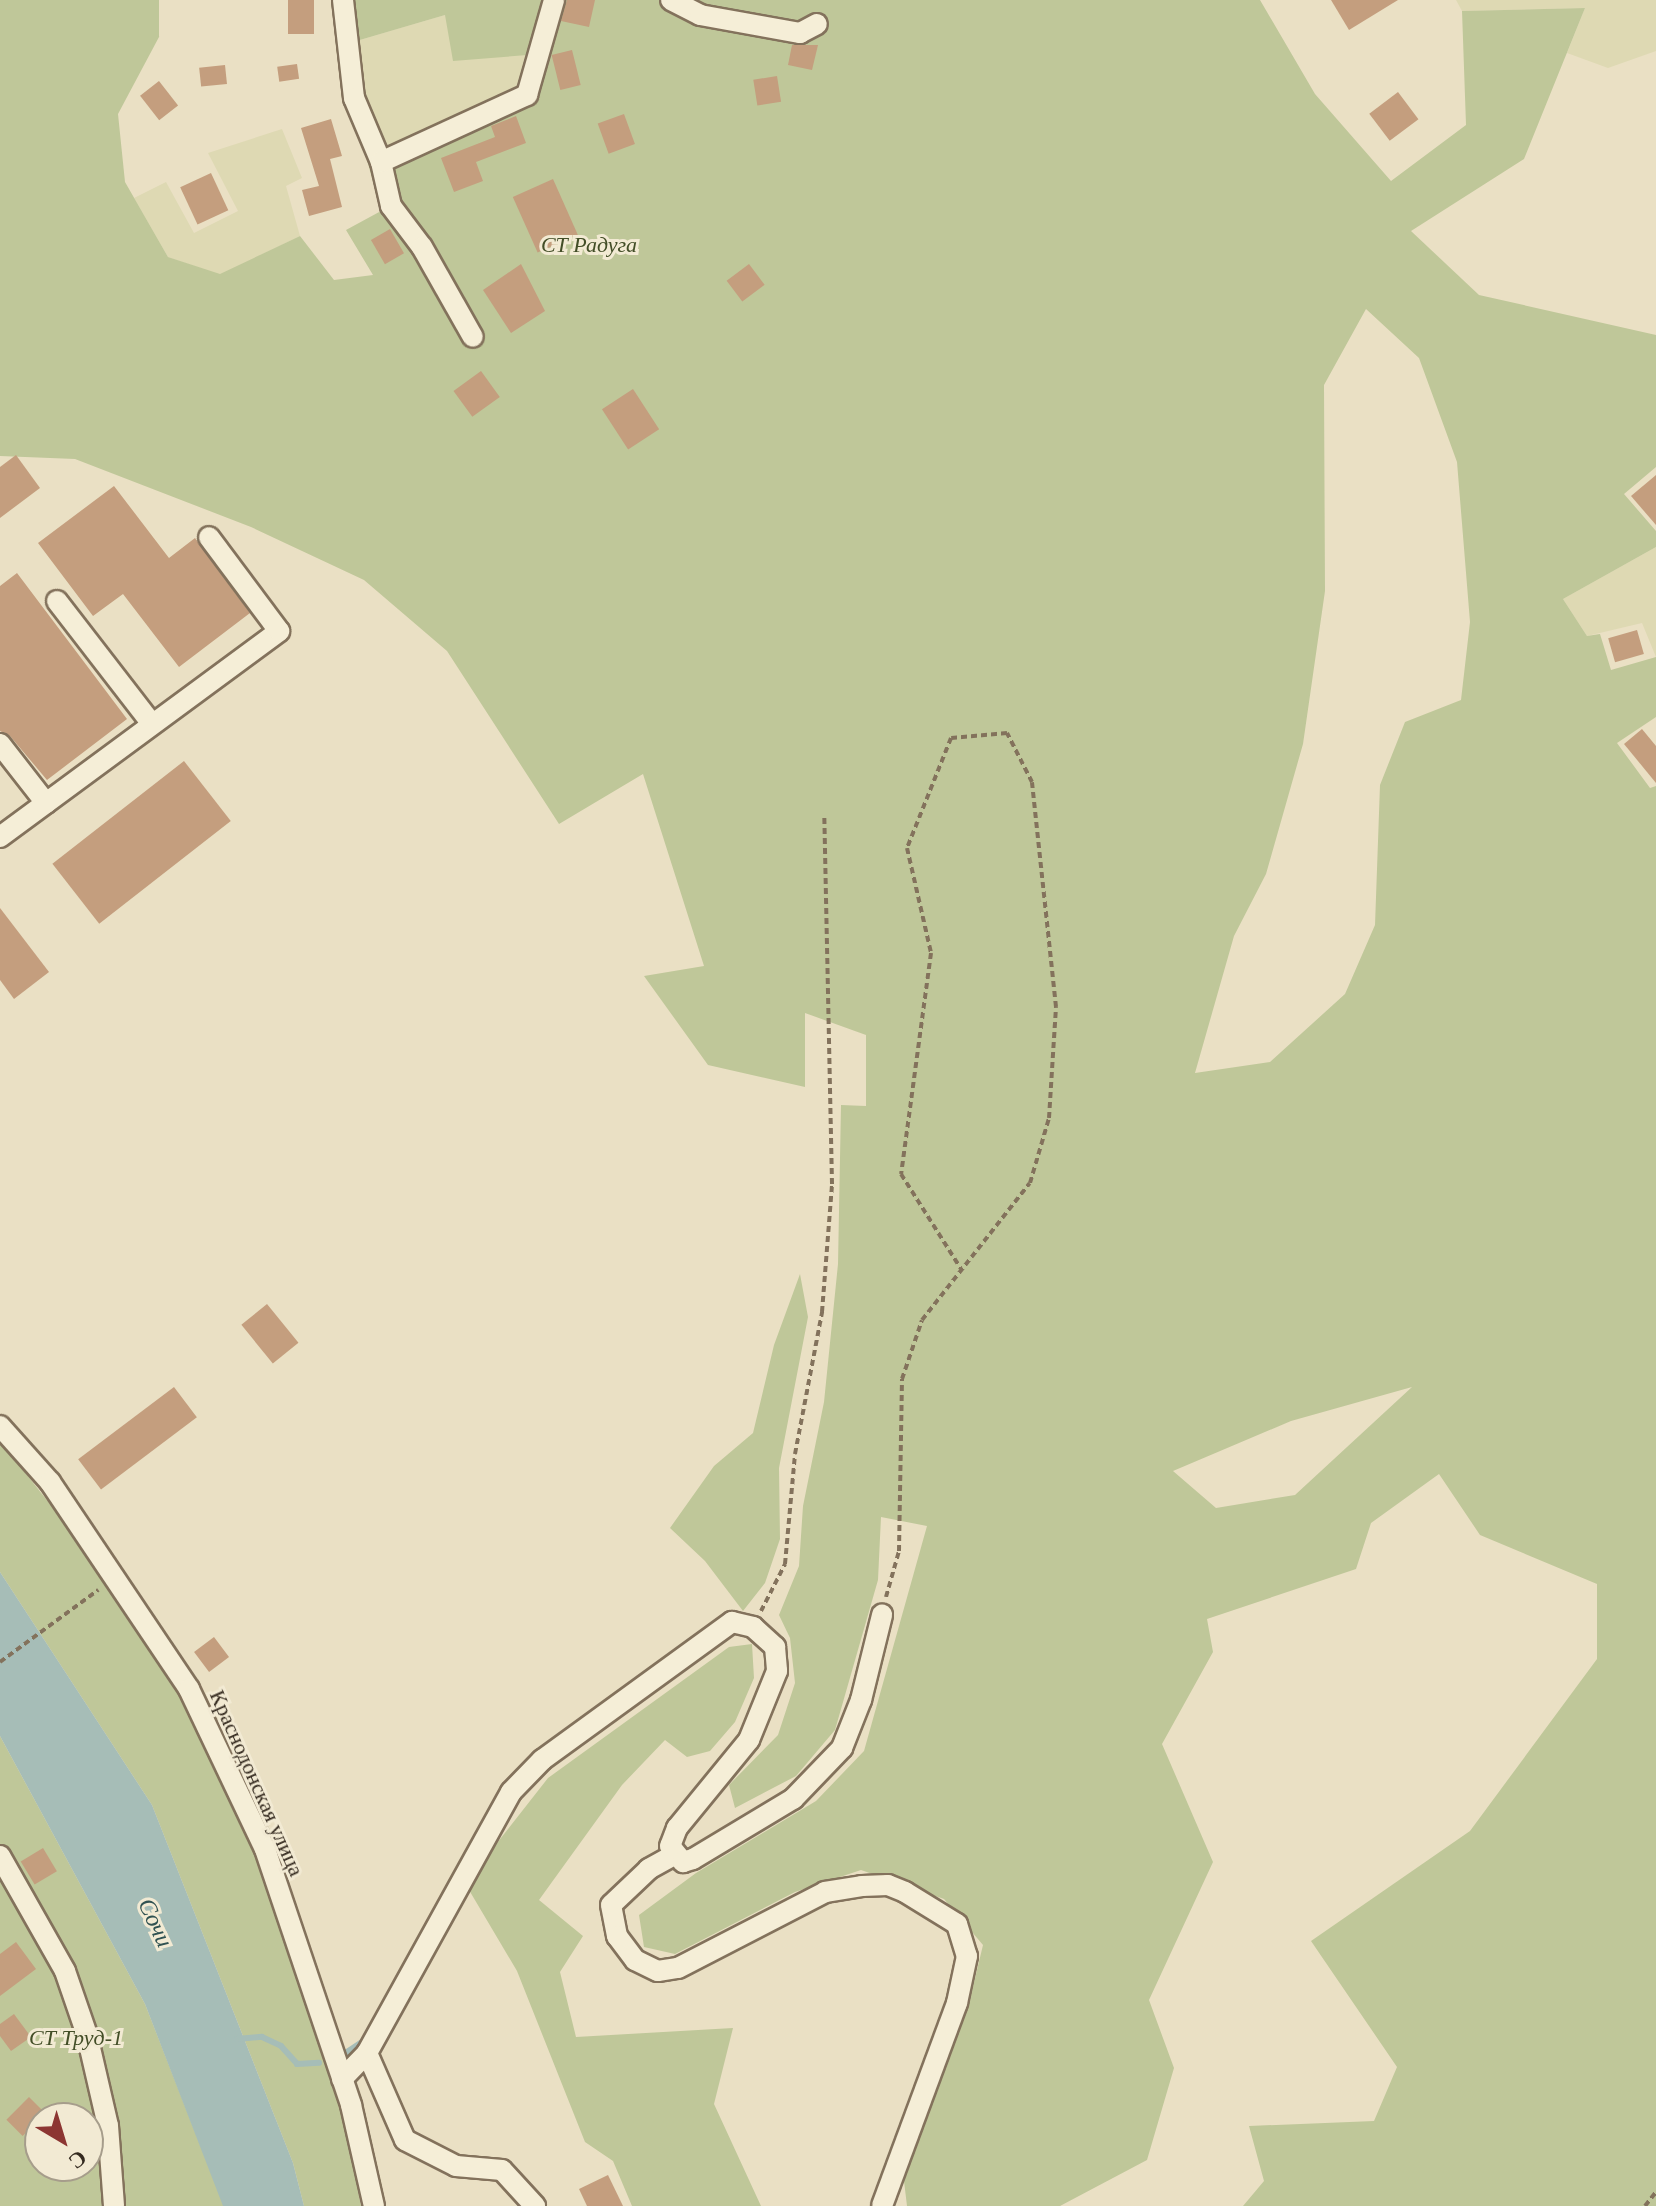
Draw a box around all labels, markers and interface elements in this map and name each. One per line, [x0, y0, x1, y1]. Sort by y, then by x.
park label: СТ Радуга [541, 232, 637, 258]
street label: Краснодонская улица [204, 1686, 310, 1880]
water label: Сочи [131, 1894, 179, 1952]
park label: СТ Труд-1 [29, 2025, 123, 2051]
north arrow [24, 2102, 104, 2182]
text: С [64, 2145, 92, 2174]

